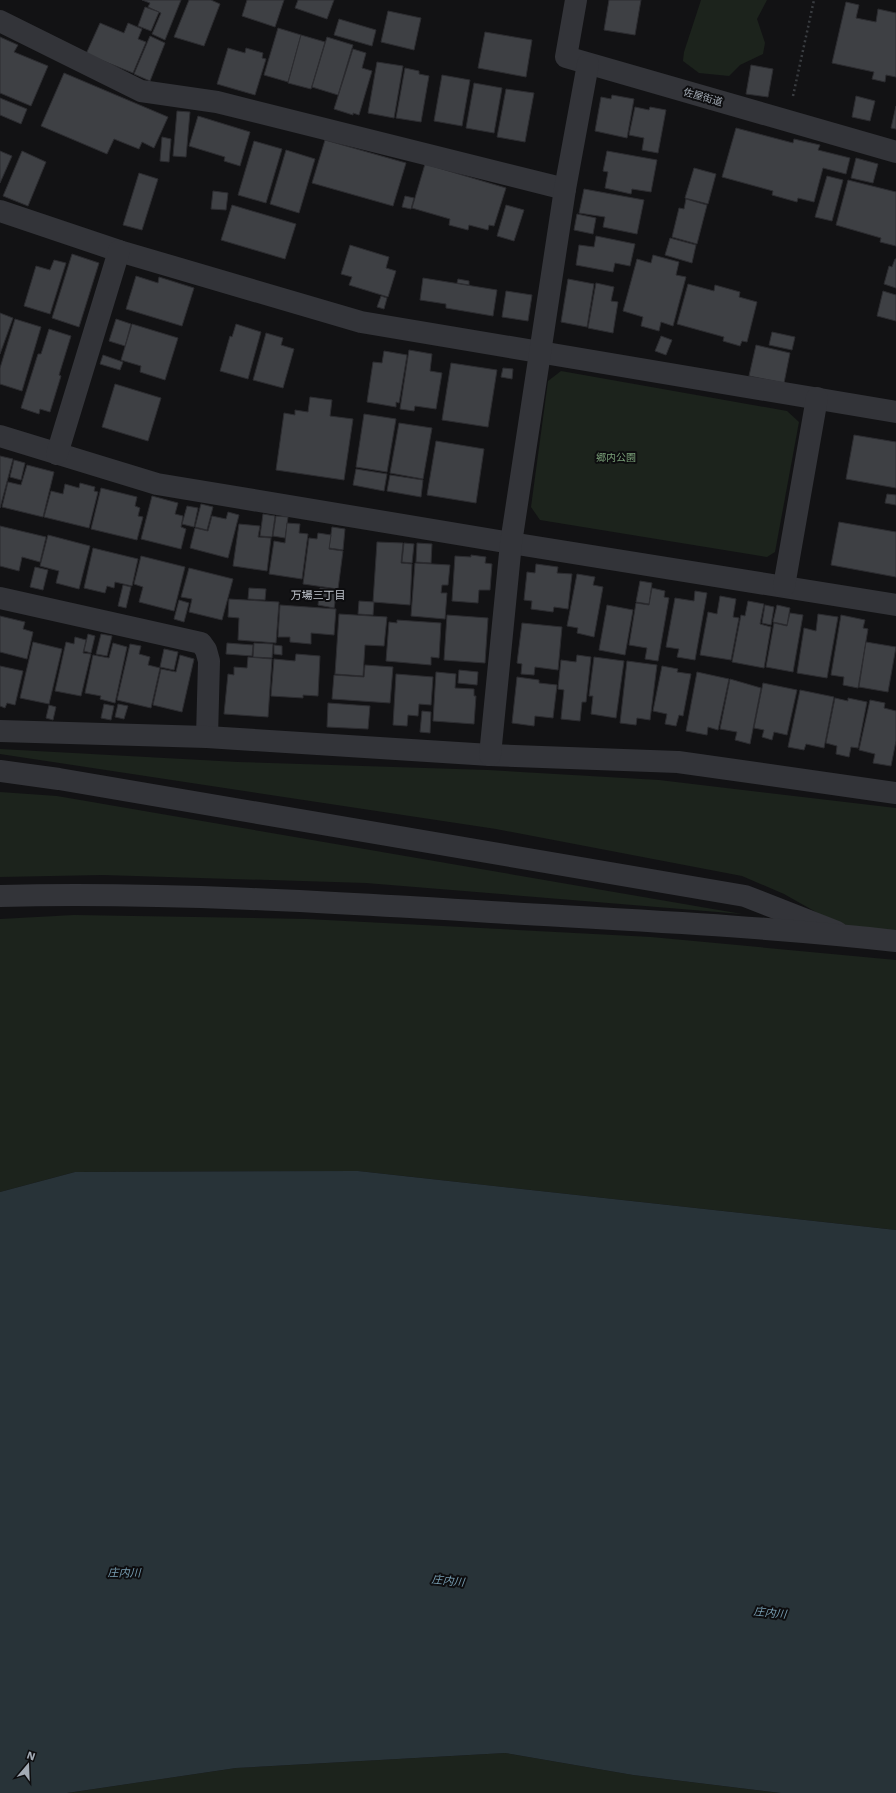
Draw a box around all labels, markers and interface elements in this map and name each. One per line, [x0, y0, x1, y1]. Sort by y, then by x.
street label: 佐屋街道 [682, 86, 724, 108]
park label: 郷内公園 [596, 452, 636, 463]
district label: 万場三丁目 [291, 589, 346, 602]
water label: 庄内川 [107, 1566, 142, 1580]
water label: 庄内川 [431, 1573, 466, 1589]
water label: 庄内川 [753, 1605, 788, 1621]
north arrow [8, 1745, 48, 1785]
text: N [25, 1749, 37, 1763]

